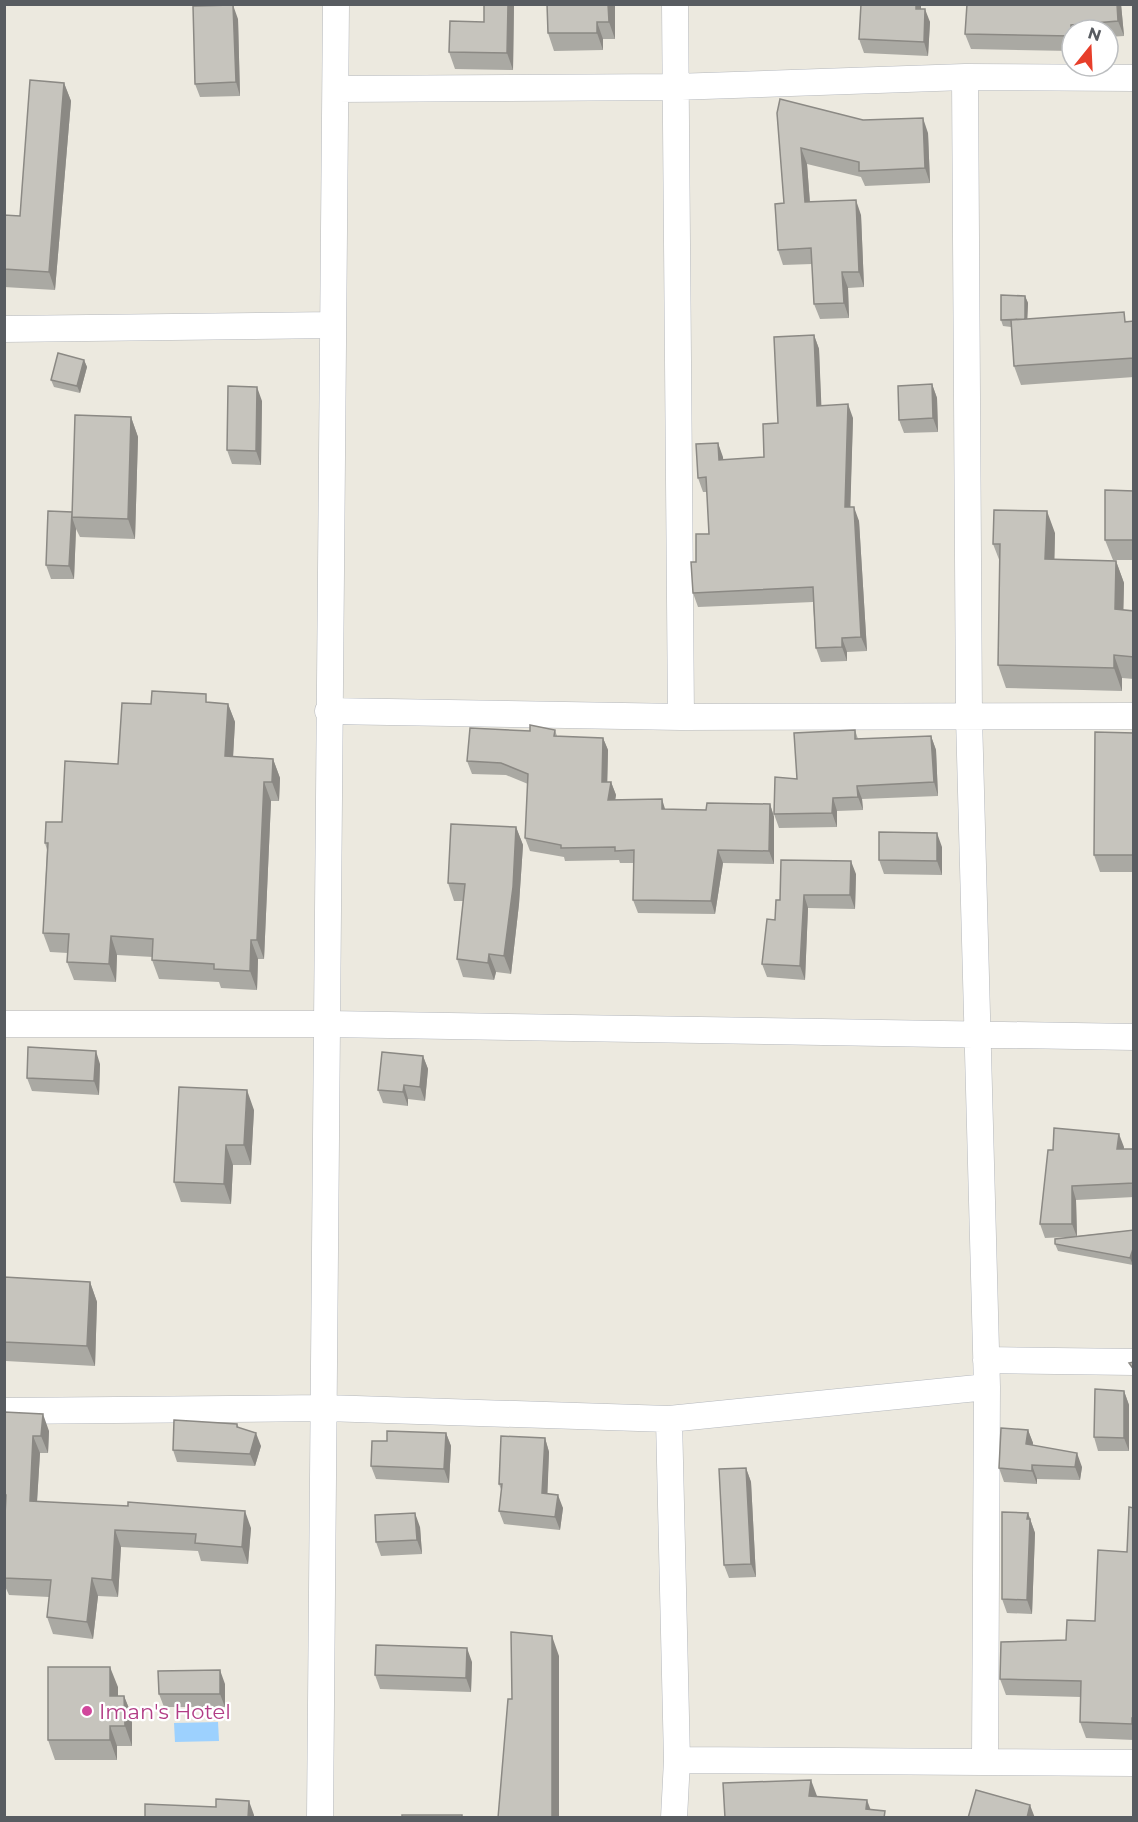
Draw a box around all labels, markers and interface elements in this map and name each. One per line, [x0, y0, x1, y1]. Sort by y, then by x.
north arrow [1060, 18, 1120, 78]
text: N [1085, 23, 1104, 45]
place label: Iman's Hotel [99, 1699, 231, 1724]
marker: Iman's Hotel [80, 1704, 94, 1718]

